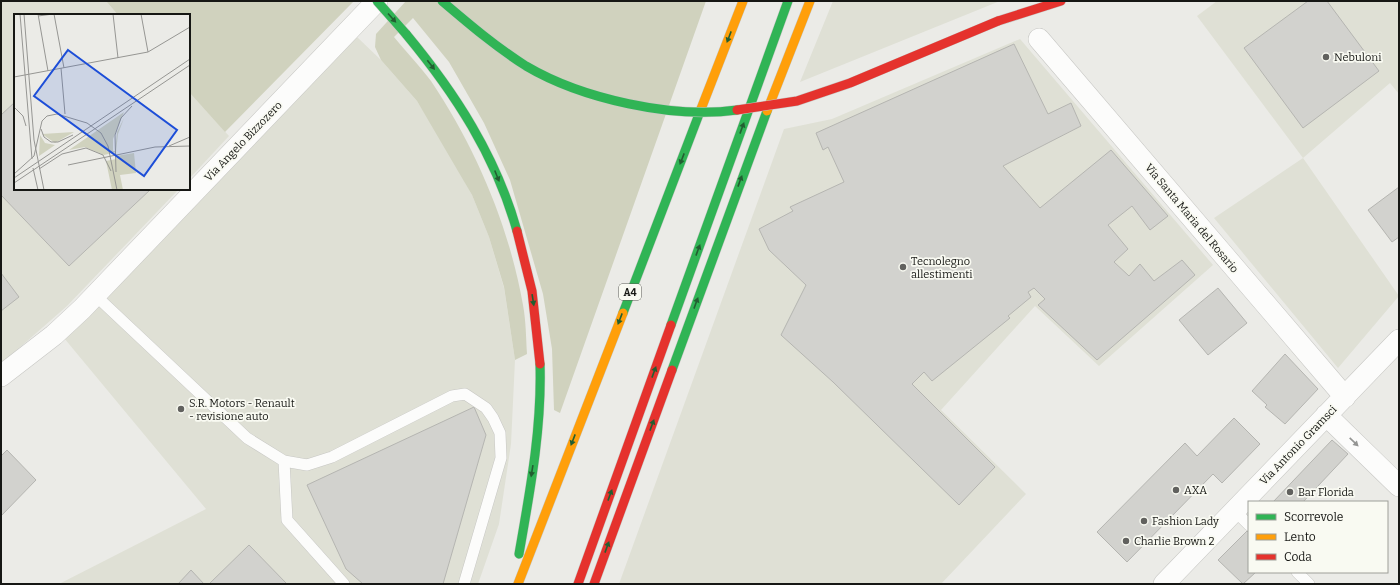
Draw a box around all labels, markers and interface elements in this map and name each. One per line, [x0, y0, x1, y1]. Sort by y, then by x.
one-way arrow [387, 12, 396, 23]
inset map [14, 14, 190, 190]
one-way arrow [725, 32, 731, 44]
place label: Nebuloni [1334, 51, 1382, 64]
marker: Nebuloni [1321, 52, 1331, 62]
one-way arrow [426, 59, 435, 70]
street label: Via Angelo Bizzozero [202, 99, 285, 184]
one-way arrow [740, 121, 746, 133]
one-way arrow [678, 153, 684, 165]
street label: Via Santa Maria del Rosario [1142, 161, 1241, 276]
one-way arrow [494, 170, 500, 181]
one-way arrow [738, 174, 744, 186]
one-way arrow [696, 244, 702, 256]
place label: Tecnolegno allestimenti [911, 255, 973, 281]
marker: Tecnolegno allestimenti [898, 262, 908, 272]
road number: A4 [619, 284, 641, 300]
one-way arrow [530, 294, 536, 307]
one-way arrow [693, 297, 699, 309]
one-way arrow [617, 314, 623, 325]
one-way arrow [651, 366, 657, 378]
place label: S.R. Motors - Renault - revisione auto [189, 397, 295, 423]
street label: Via Antonio Gramsci [1257, 403, 1340, 488]
marker: S.R. Motors - Renault - revisione auto [176, 404, 186, 414]
one-way arrow [649, 419, 655, 431]
one-way arrow [570, 435, 576, 447]
one-way arrow [1349, 437, 1359, 447]
one-way arrow [529, 465, 535, 478]
place label: AXA [1184, 484, 1207, 497]
marker: AXA [1171, 485, 1181, 495]
place label: Bar Florida [1298, 486, 1354, 499]
marker: Bar Florida [1285, 487, 1295, 497]
one-way arrow [607, 488, 613, 500]
legend [1248, 501, 1388, 573]
text: Scorrevole [1284, 510, 1343, 524]
place label: Fashion Lady [1152, 515, 1219, 528]
marker: Fashion Lady [1139, 516, 1149, 526]
text: Lento [1284, 530, 1316, 544]
place label: Charlie Brown 2 [1134, 535, 1214, 548]
marker: Charlie Brown 2 [1121, 536, 1131, 546]
one-way arrow [605, 541, 611, 553]
text: Coda [1284, 550, 1312, 564]

